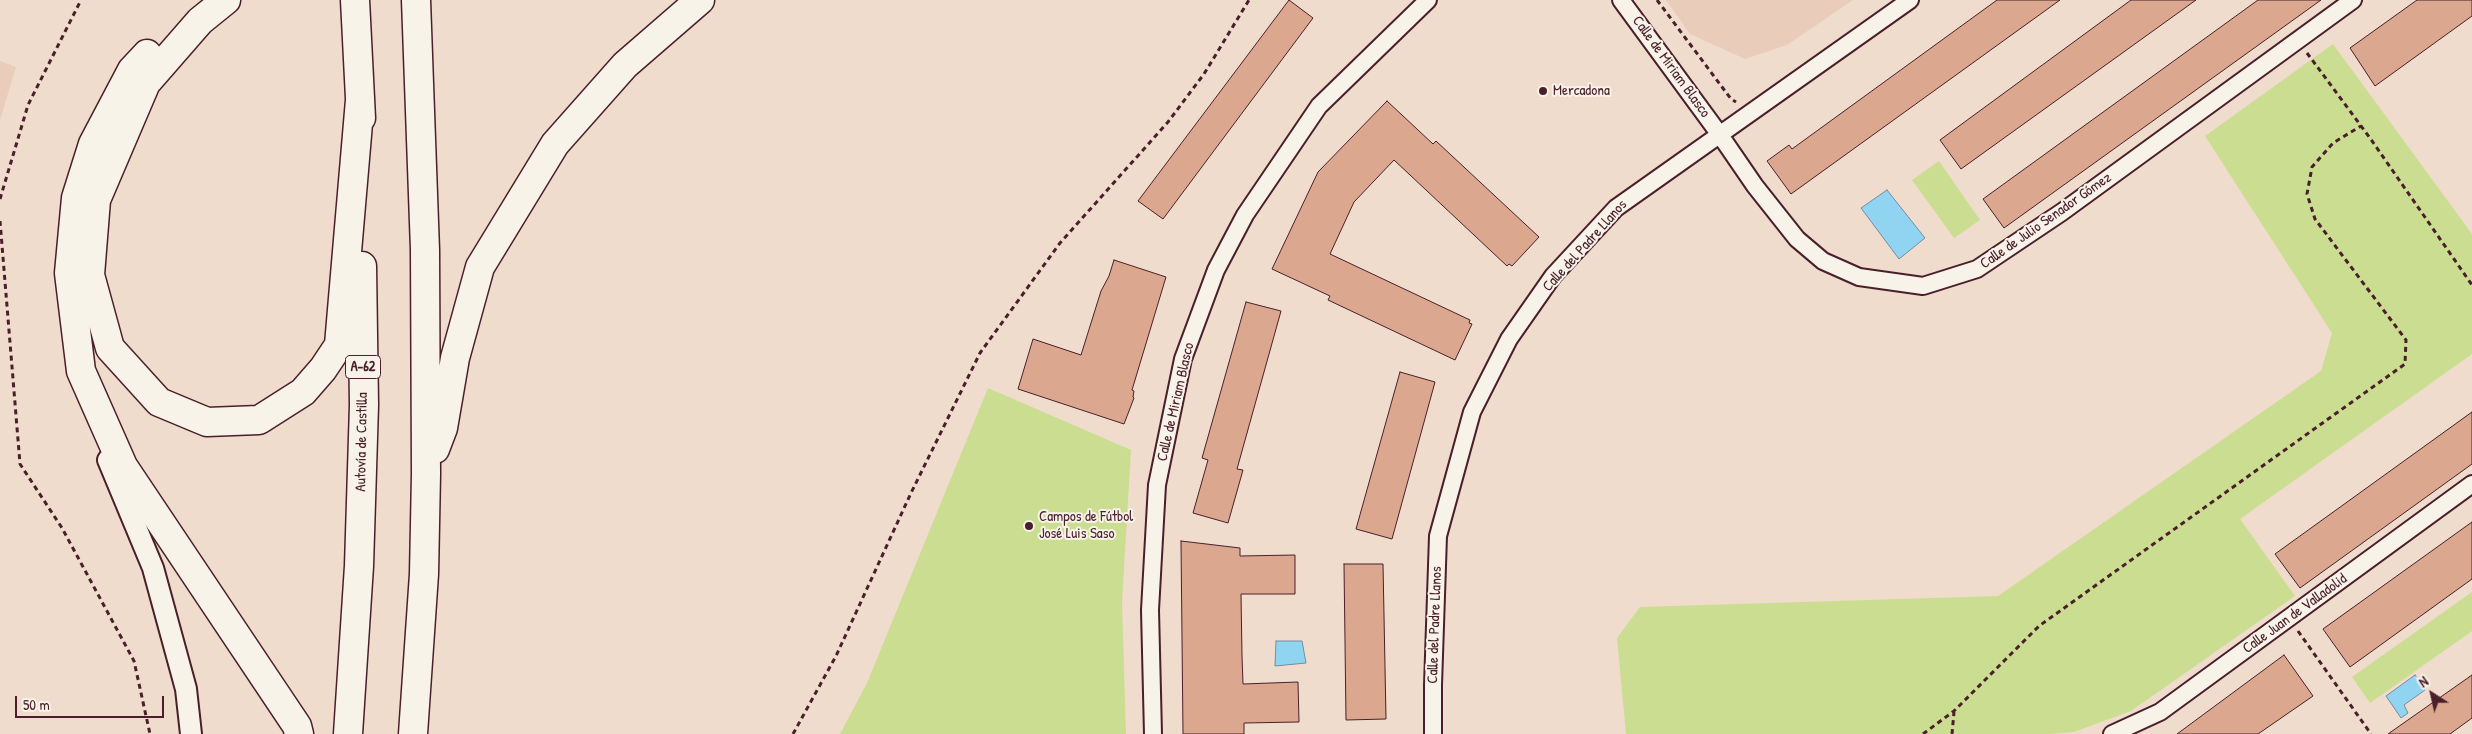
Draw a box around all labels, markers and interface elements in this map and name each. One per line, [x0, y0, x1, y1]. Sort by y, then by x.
street label: Calle de Miriam Blasco [1628, 13, 1714, 121]
place label: Mercadona [1553, 82, 1610, 100]
marker: Mercadona [1537, 85, 1549, 97]
street label: Calle de Julio Senador Gómez [1977, 169, 2115, 273]
street label: Calle del Padre Llanos [1539, 196, 1631, 296]
street label: Calle de Miriam Blasco [1154, 341, 1198, 463]
road number: A-62 [346, 356, 380, 378]
street label: Autovía de Castilla [352, 392, 372, 492]
place label: Campos de Fútbol José Luis Saso [1039, 508, 1133, 543]
marker: Campos de Fútbol José Luis Saso [1023, 520, 1035, 532]
street label: Calle del Padre Llanos [1424, 566, 1446, 684]
street label: Calle Juan de Valladolid [2239, 570, 2351, 658]
north arrow [2407, 669, 2457, 719]
text: N [2415, 671, 2432, 691]
scale bar [18, 686, 166, 718]
text: 50 m [23, 694, 50, 715]

